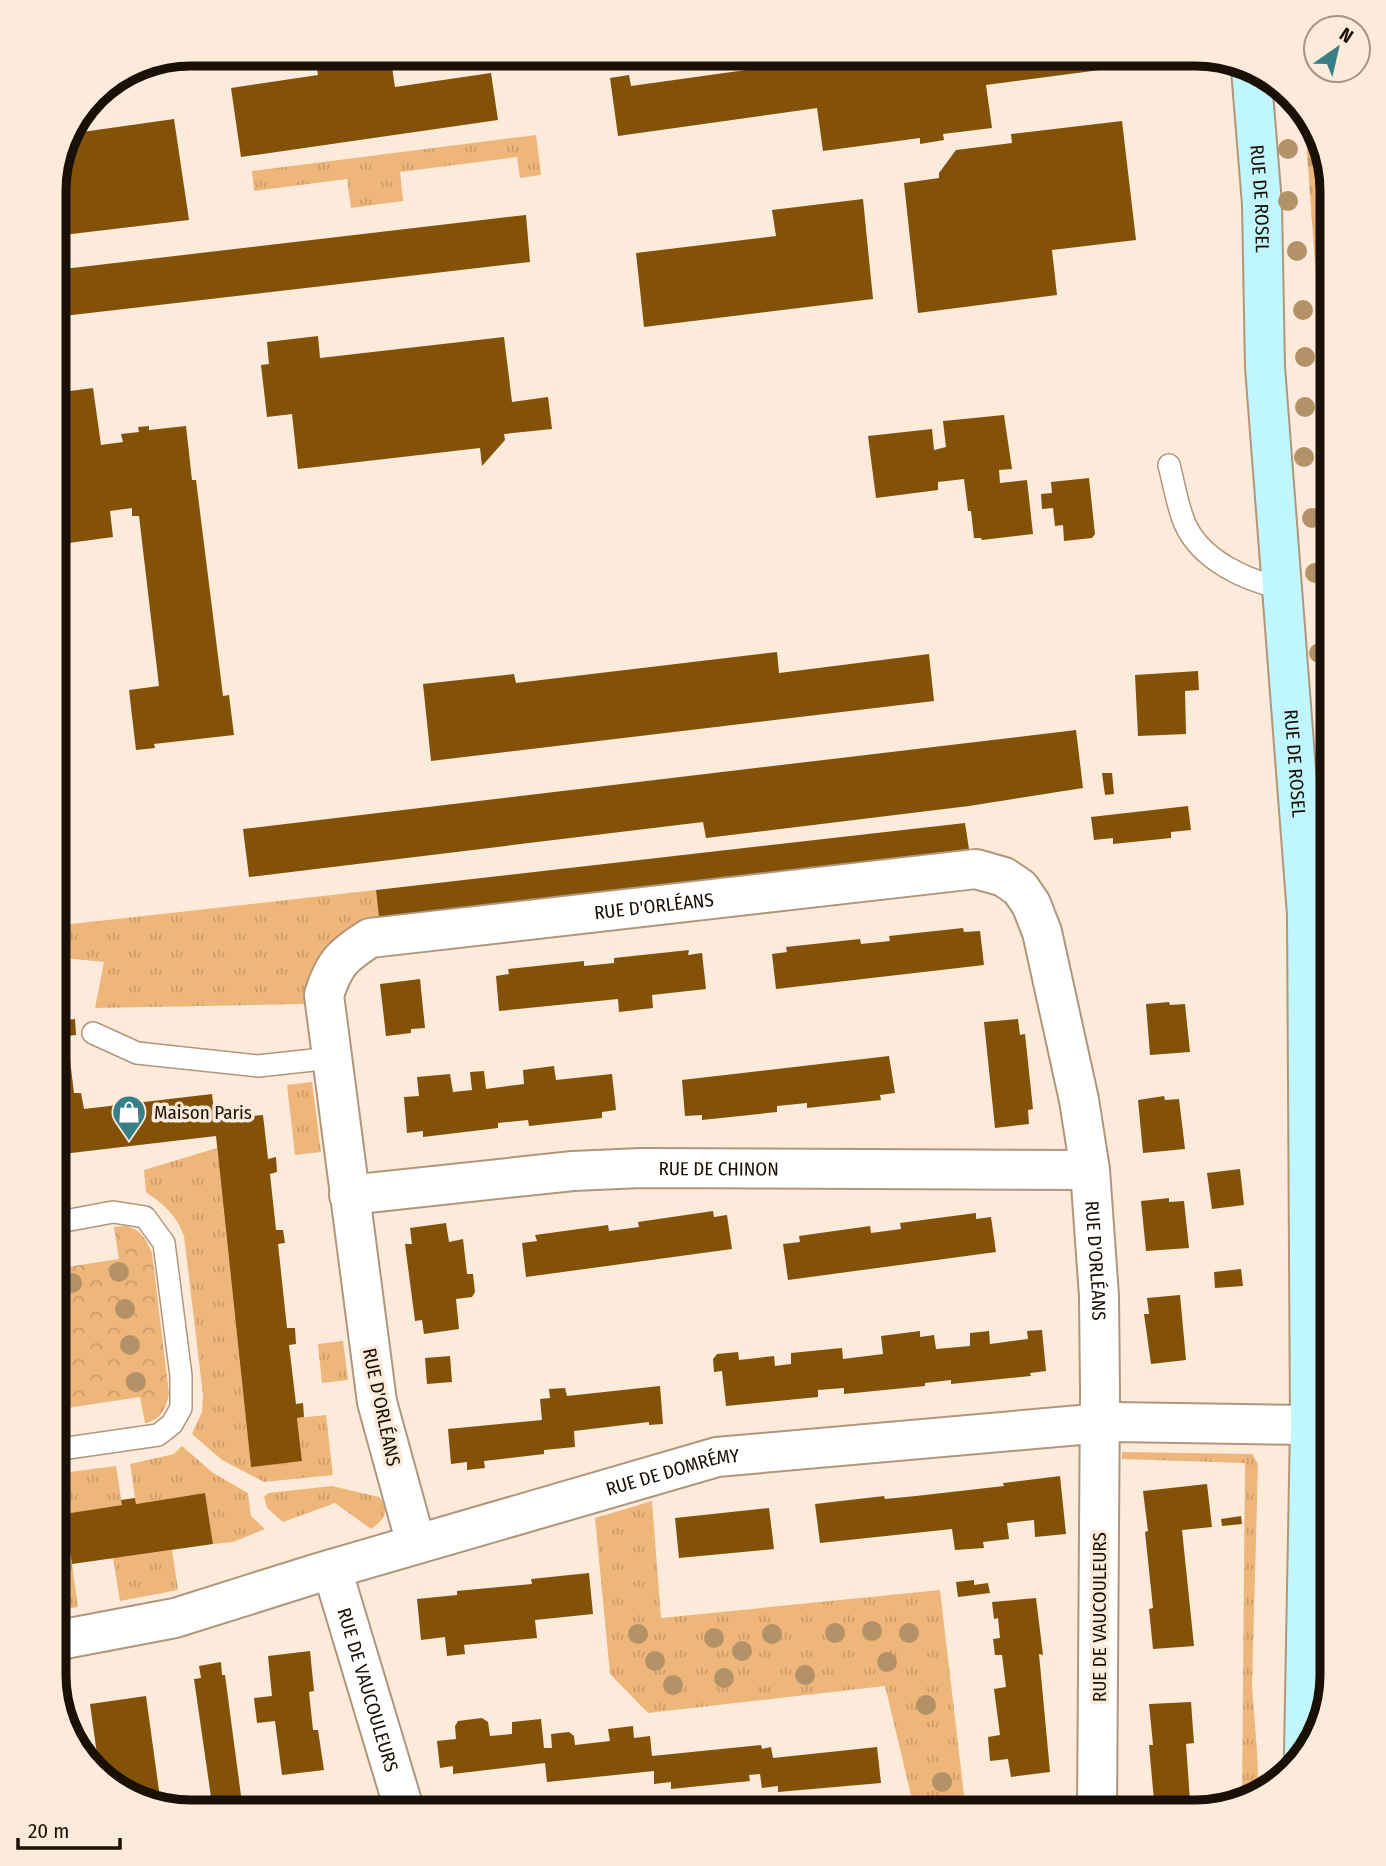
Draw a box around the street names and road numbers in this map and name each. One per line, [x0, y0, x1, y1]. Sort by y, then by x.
street label: RUE DE ROSEL [1245, 144, 1274, 253]
street label: RUE DE ROSEL [1279, 709, 1311, 819]
street label: RUE D'ORLÉANS [593, 888, 715, 924]
street label: RUE DE CHINON [658, 1157, 779, 1181]
street label: RUE D'ORLÉANS [1080, 1200, 1110, 1321]
street label: RUE D'ORLÉANS [358, 1346, 405, 1468]
street label: RUE DE DOMRÉMY [603, 1444, 741, 1501]
street label: RUE DE VAUCOULEURS [1088, 1532, 1111, 1702]
street label: RUE DE VAUCOULEURS [332, 1605, 403, 1775]

